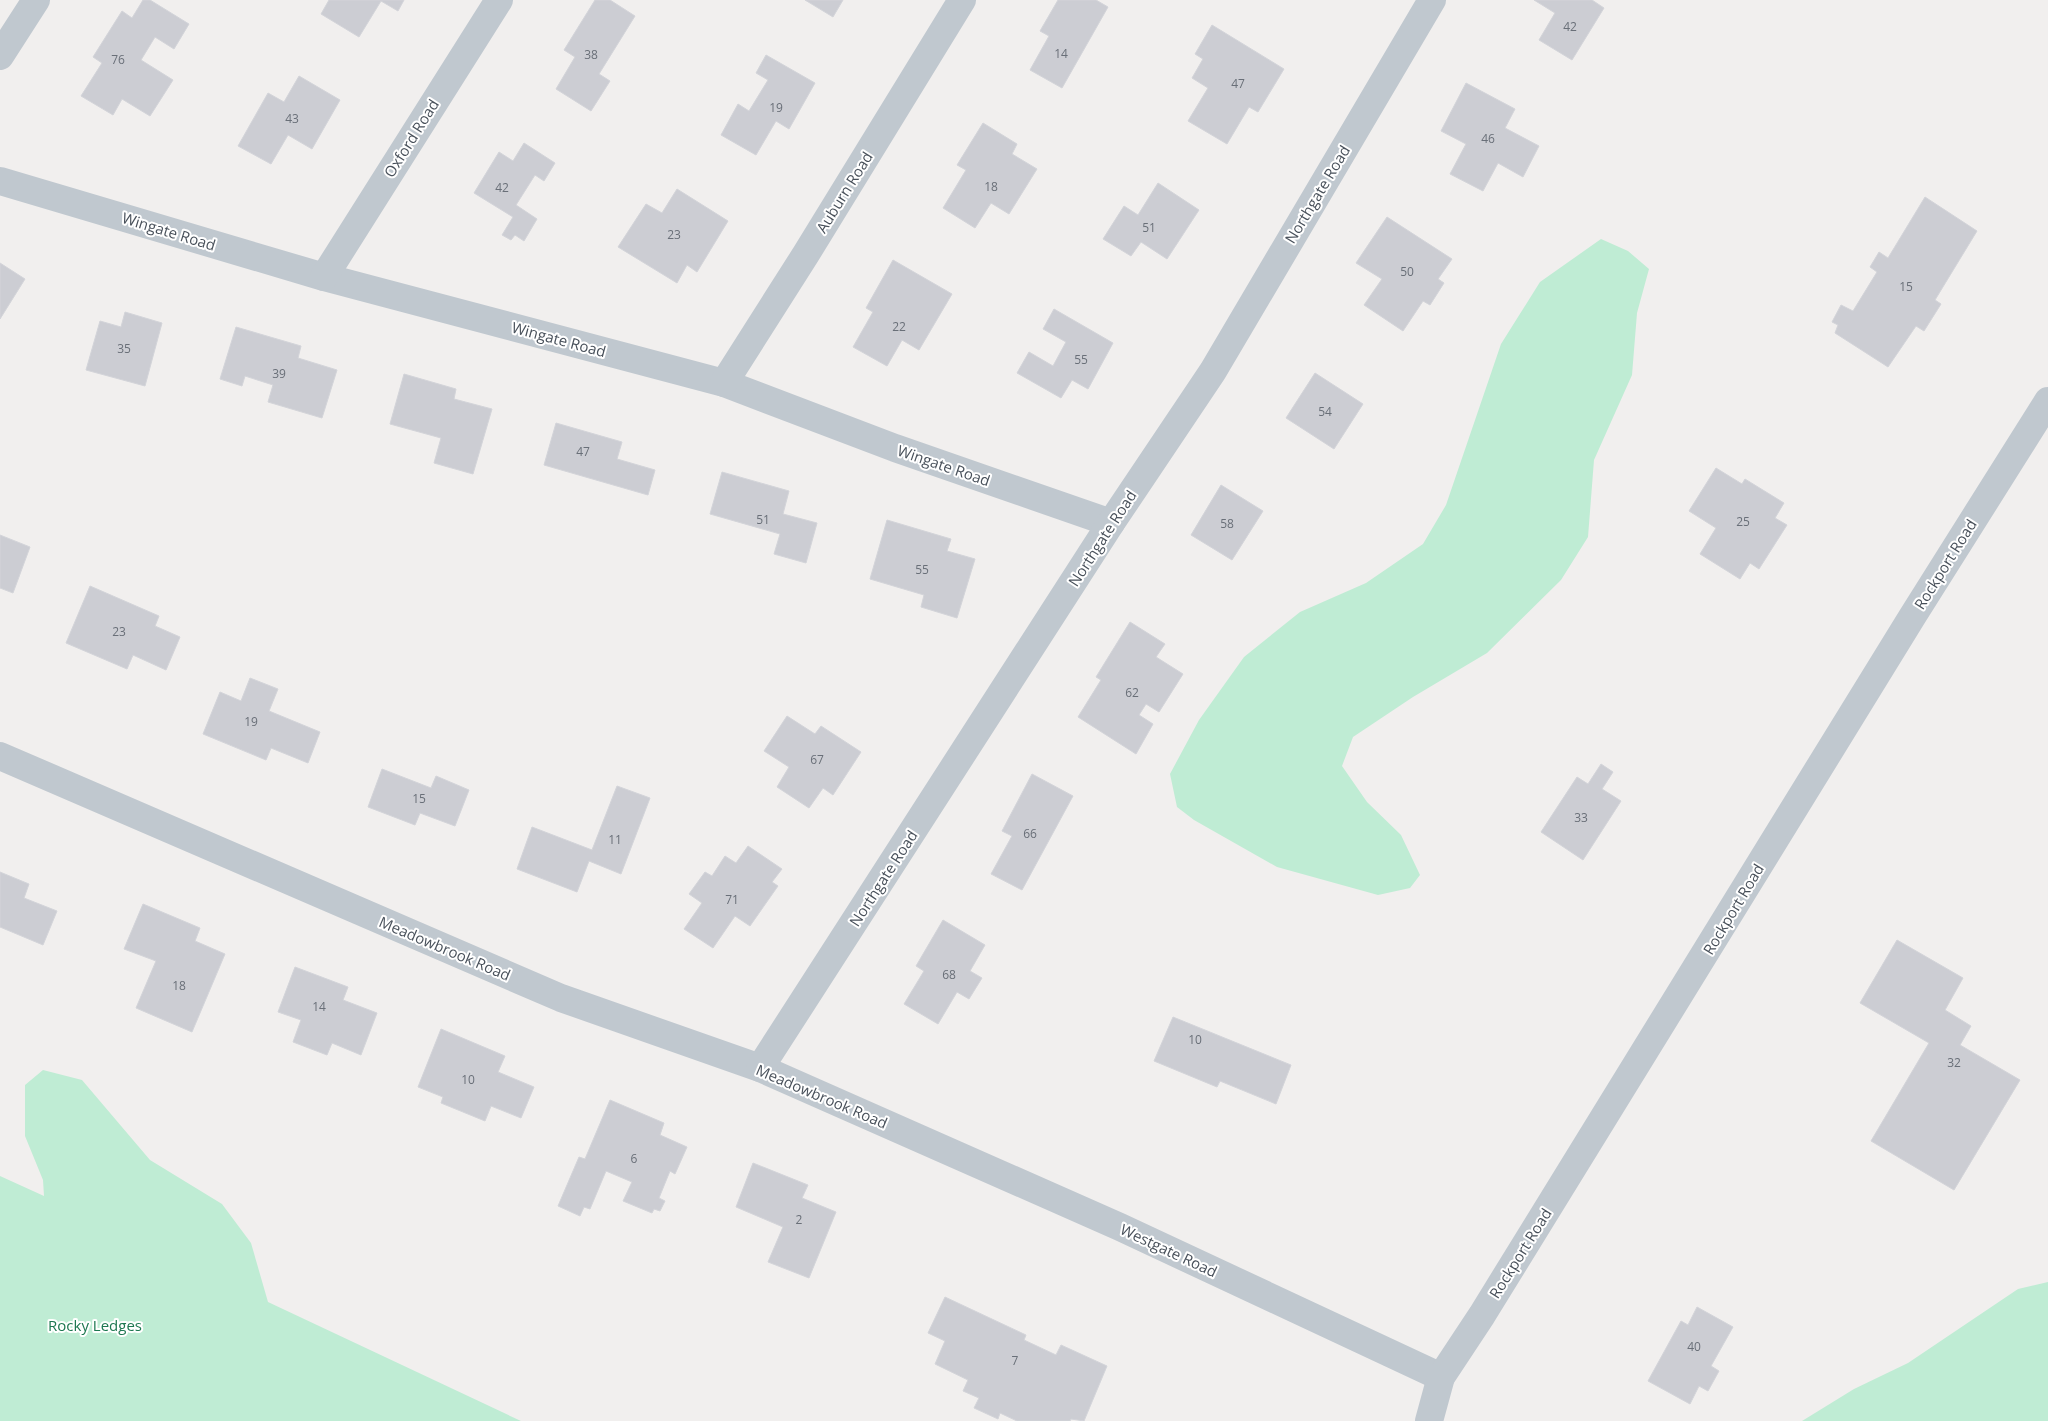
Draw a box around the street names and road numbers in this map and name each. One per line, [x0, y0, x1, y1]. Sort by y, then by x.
street label: Oxford Road [379, 95, 443, 181]
street label: Northgate Road [1280, 141, 1354, 247]
street label: Auburn Road [811, 148, 877, 236]
street label: Wingate Road [120, 207, 218, 255]
street label: Wingate Road [510, 317, 608, 361]
street label: Wingate Road [895, 440, 993, 490]
street label: Northgate Road [1063, 486, 1141, 590]
street label: Rockport Road [1909, 515, 1981, 613]
street label: Northgate Road [844, 826, 922, 930]
street label: Rockport Road [1698, 860, 1768, 958]
street label: Meadowbrook Road [376, 911, 514, 985]
street label: Meadowbrook Road [753, 1059, 891, 1133]
street label: Rockport Road [1484, 1204, 1556, 1302]
street label: Westgate Road [1117, 1219, 1221, 1281]

